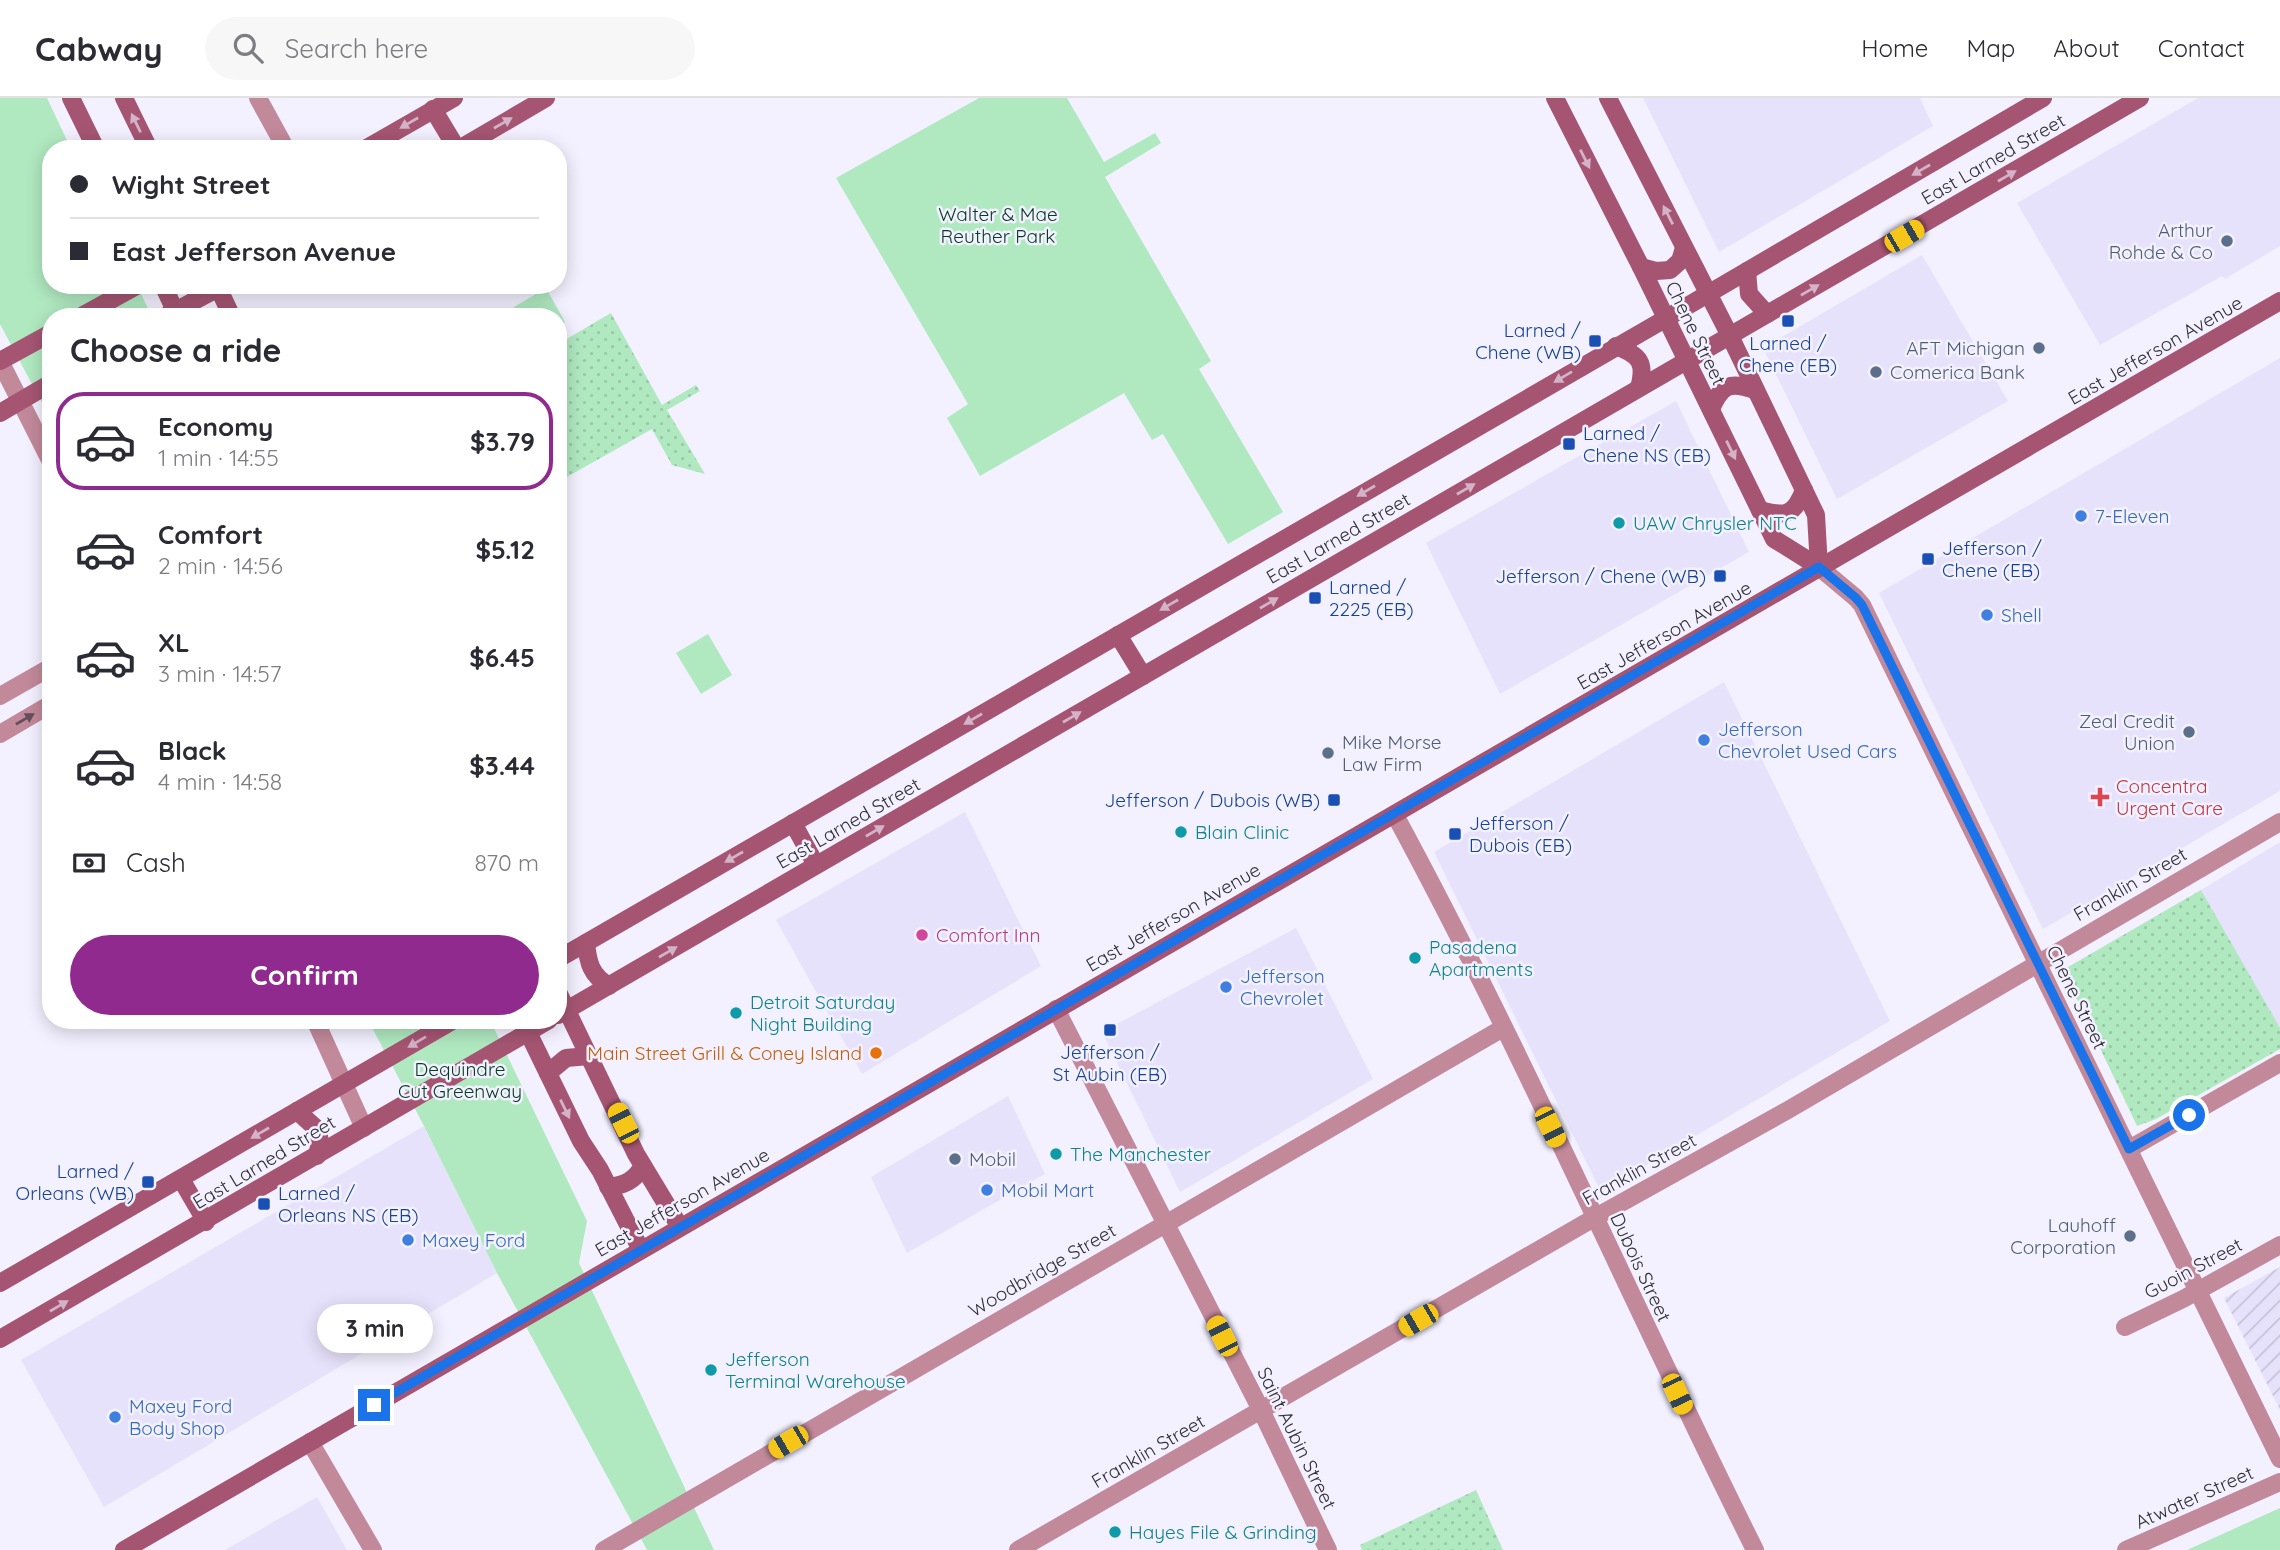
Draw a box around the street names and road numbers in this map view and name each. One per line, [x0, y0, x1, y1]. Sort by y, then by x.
street label: East Larned Street [1917, 108, 2069, 210]
street label: Chene Street [1660, 277, 1732, 389]
street label: East Jefferson Avenue [2063, 290, 2247, 410]
street label: East Larned Street [1262, 487, 1414, 589]
street label: East Jefferson Avenue [1572, 575, 1756, 695]
street label: East Larned Street [772, 772, 924, 874]
street label: Franklin Street [2069, 842, 2191, 926]
street label: East Jefferson Avenue [1081, 857, 1265, 977]
street label: Chene Street [2041, 941, 2113, 1053]
street label: East Larned Street [188, 1110, 340, 1214]
street label: Franklin Street [1578, 1128, 1700, 1210]
street label: East Jefferson Avenue [590, 1142, 774, 1262]
street label: Dubois Street [1605, 1209, 1677, 1325]
street label: Woodbridge Street [964, 1218, 1120, 1322]
street label: Guoin Street [2140, 1232, 2246, 1304]
street label: Saint Aubin Street [1252, 1363, 1342, 1513]
street label: Franklin Street [1087, 1409, 1209, 1493]
street label: Atwater Street [2131, 1460, 2257, 1534]

